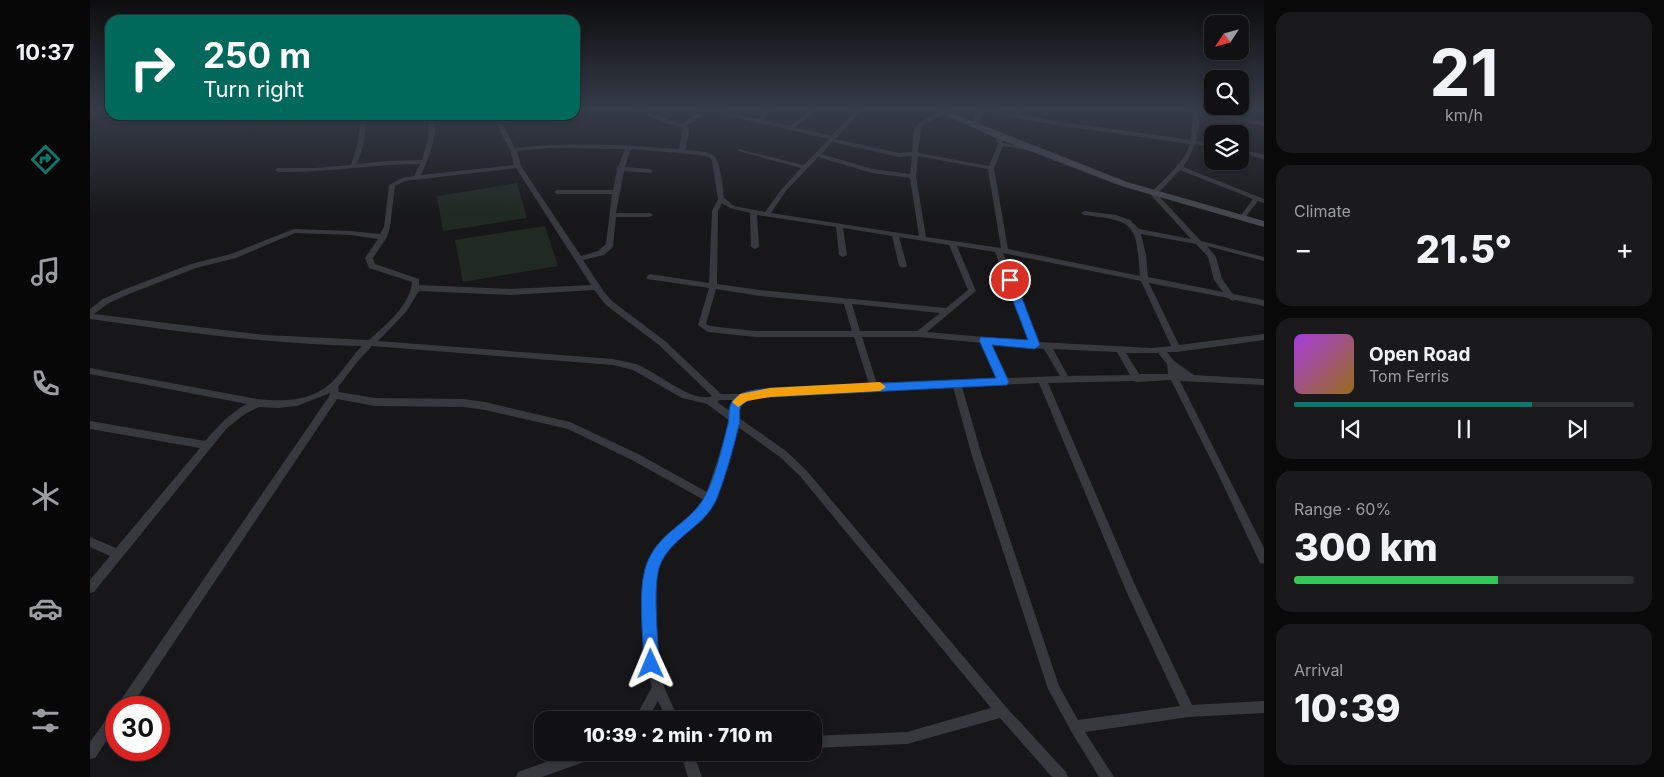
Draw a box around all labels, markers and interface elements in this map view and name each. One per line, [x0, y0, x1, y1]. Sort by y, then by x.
north arrow [1204, 15, 1249, 60]
map controls [1204, 15, 1249, 170]
text: 21 [1430, 33, 1498, 112]
text: 250 m [203, 34, 311, 76]
icon: right [120, 35, 185, 100]
text: 10:37 [16, 39, 74, 65]
button: search [1204, 70, 1249, 115]
text: Turn right [203, 76, 304, 102]
text: km/h [1445, 105, 1483, 125]
button: layers [1204, 125, 1249, 170]
icon: directions [28, 142, 63, 177]
text: Climate [1294, 201, 1351, 221]
text: 21.5° [1416, 226, 1512, 272]
text: − [1294, 232, 1313, 266]
text: + [1615, 232, 1634, 266]
icon: music [28, 254, 63, 289]
pin [989, 259, 1031, 301]
icon: arrive [996, 266, 1024, 294]
text: Open Road [1369, 343, 1470, 366]
icon: phone [28, 366, 63, 401]
text: Tom Ferris [1369, 366, 1449, 386]
icon: previous [1337, 415, 1365, 443]
icon: pause [1450, 415, 1478, 443]
icon: next [1563, 415, 1591, 443]
icon: climate [28, 479, 63, 514]
text: Range · 60% [1294, 499, 1391, 519]
text: 300 km [1294, 524, 1438, 570]
icon: car [28, 591, 63, 626]
position arrow [624, 637, 676, 689]
text: Arrival [1294, 660, 1343, 680]
text: 10:39 [1294, 685, 1401, 731]
speed limit sign: 30 [105, 696, 170, 761]
icon: filters [28, 703, 63, 738]
text: 10:39 · 2 min · 710 m [583, 724, 773, 747]

